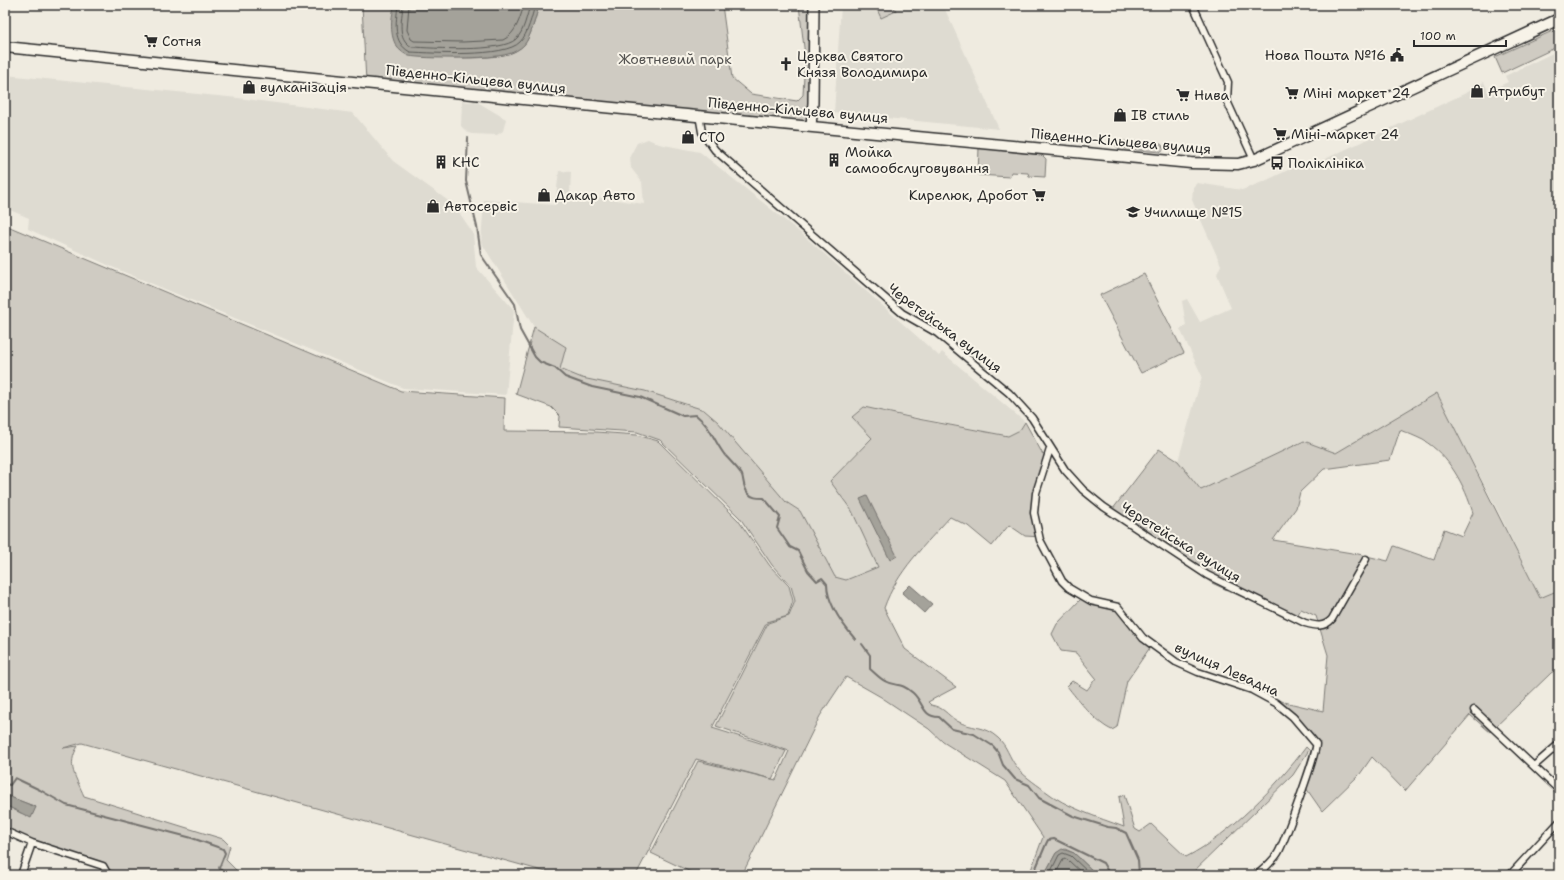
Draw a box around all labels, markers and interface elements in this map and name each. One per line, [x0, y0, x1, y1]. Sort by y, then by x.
scale bar [1414, 22, 1506, 48]
text: 100 m [1420, 28, 1456, 44]
place label: Сотня [162, 32, 201, 50]
supermarket icon: Сотня [143, 33, 159, 49]
place label: Нова Пошта №16 [1265, 46, 1386, 64]
place label: Церква Святого Князя Володимира [797, 47, 928, 81]
public building icon: Нова Пошта №16 [1389, 47, 1405, 63]
park label: Жовтневий парк [618, 50, 732, 68]
church icon: Церква Святого Князя Володимира [778, 56, 794, 72]
street label: Південно-Кільцева вулиця [385, 61, 567, 97]
place label: вулканізація [260, 78, 347, 96]
shop icon: вулканізація [241, 79, 257, 95]
place label: Атрибут [1488, 82, 1546, 100]
shop icon: Атрибут [1469, 83, 1485, 99]
place label: Міні маркет 24 [1303, 84, 1410, 102]
supermarket icon: Міні маркет 24 [1284, 85, 1300, 101]
place label: Нива [1194, 86, 1230, 104]
supermarket icon: Нива [1175, 87, 1191, 103]
street label: Південно-Кільцева вулиця [707, 93, 889, 127]
place label: ІВ стиль [1131, 106, 1189, 124]
shop icon: ІВ стиль [1112, 107, 1128, 123]
street label: Південно-Кільцева вулиця [1030, 124, 1212, 158]
place label: Міні-маркет 24 [1291, 125, 1399, 143]
supermarket icon: Міні-маркет 24 [1272, 126, 1288, 142]
place label: СТО [699, 128, 725, 146]
shop icon: СТО [680, 129, 696, 145]
place label: Мойка самообслуговування [845, 143, 989, 177]
building icon: Мойка самообслуговування [826, 152, 842, 168]
place label: КНС [452, 153, 480, 171]
building icon: КНС [433, 154, 449, 170]
place label: Поліклініка [1288, 154, 1364, 172]
bus stop icon: Поліклініка [1269, 155, 1285, 171]
place label: Дакар Авто [555, 186, 636, 204]
place label: Кирелюк, Дробот [909, 186, 1029, 204]
shop icon: Дакар Авто [536, 187, 552, 203]
supermarket icon: Кирелюк, Дробот [1031, 187, 1047, 203]
place label: Автосервіс [444, 197, 518, 215]
shop icon: Автосервіс [425, 198, 441, 214]
place label: Училище №15 [1144, 203, 1242, 221]
school or university icon: Училище №15 [1125, 204, 1141, 220]
street label: Черетейська вулиця [884, 279, 1006, 377]
street label: Черетейська вулиця [1118, 498, 1244, 586]
street label: вулиця Левадна [1172, 638, 1282, 700]

